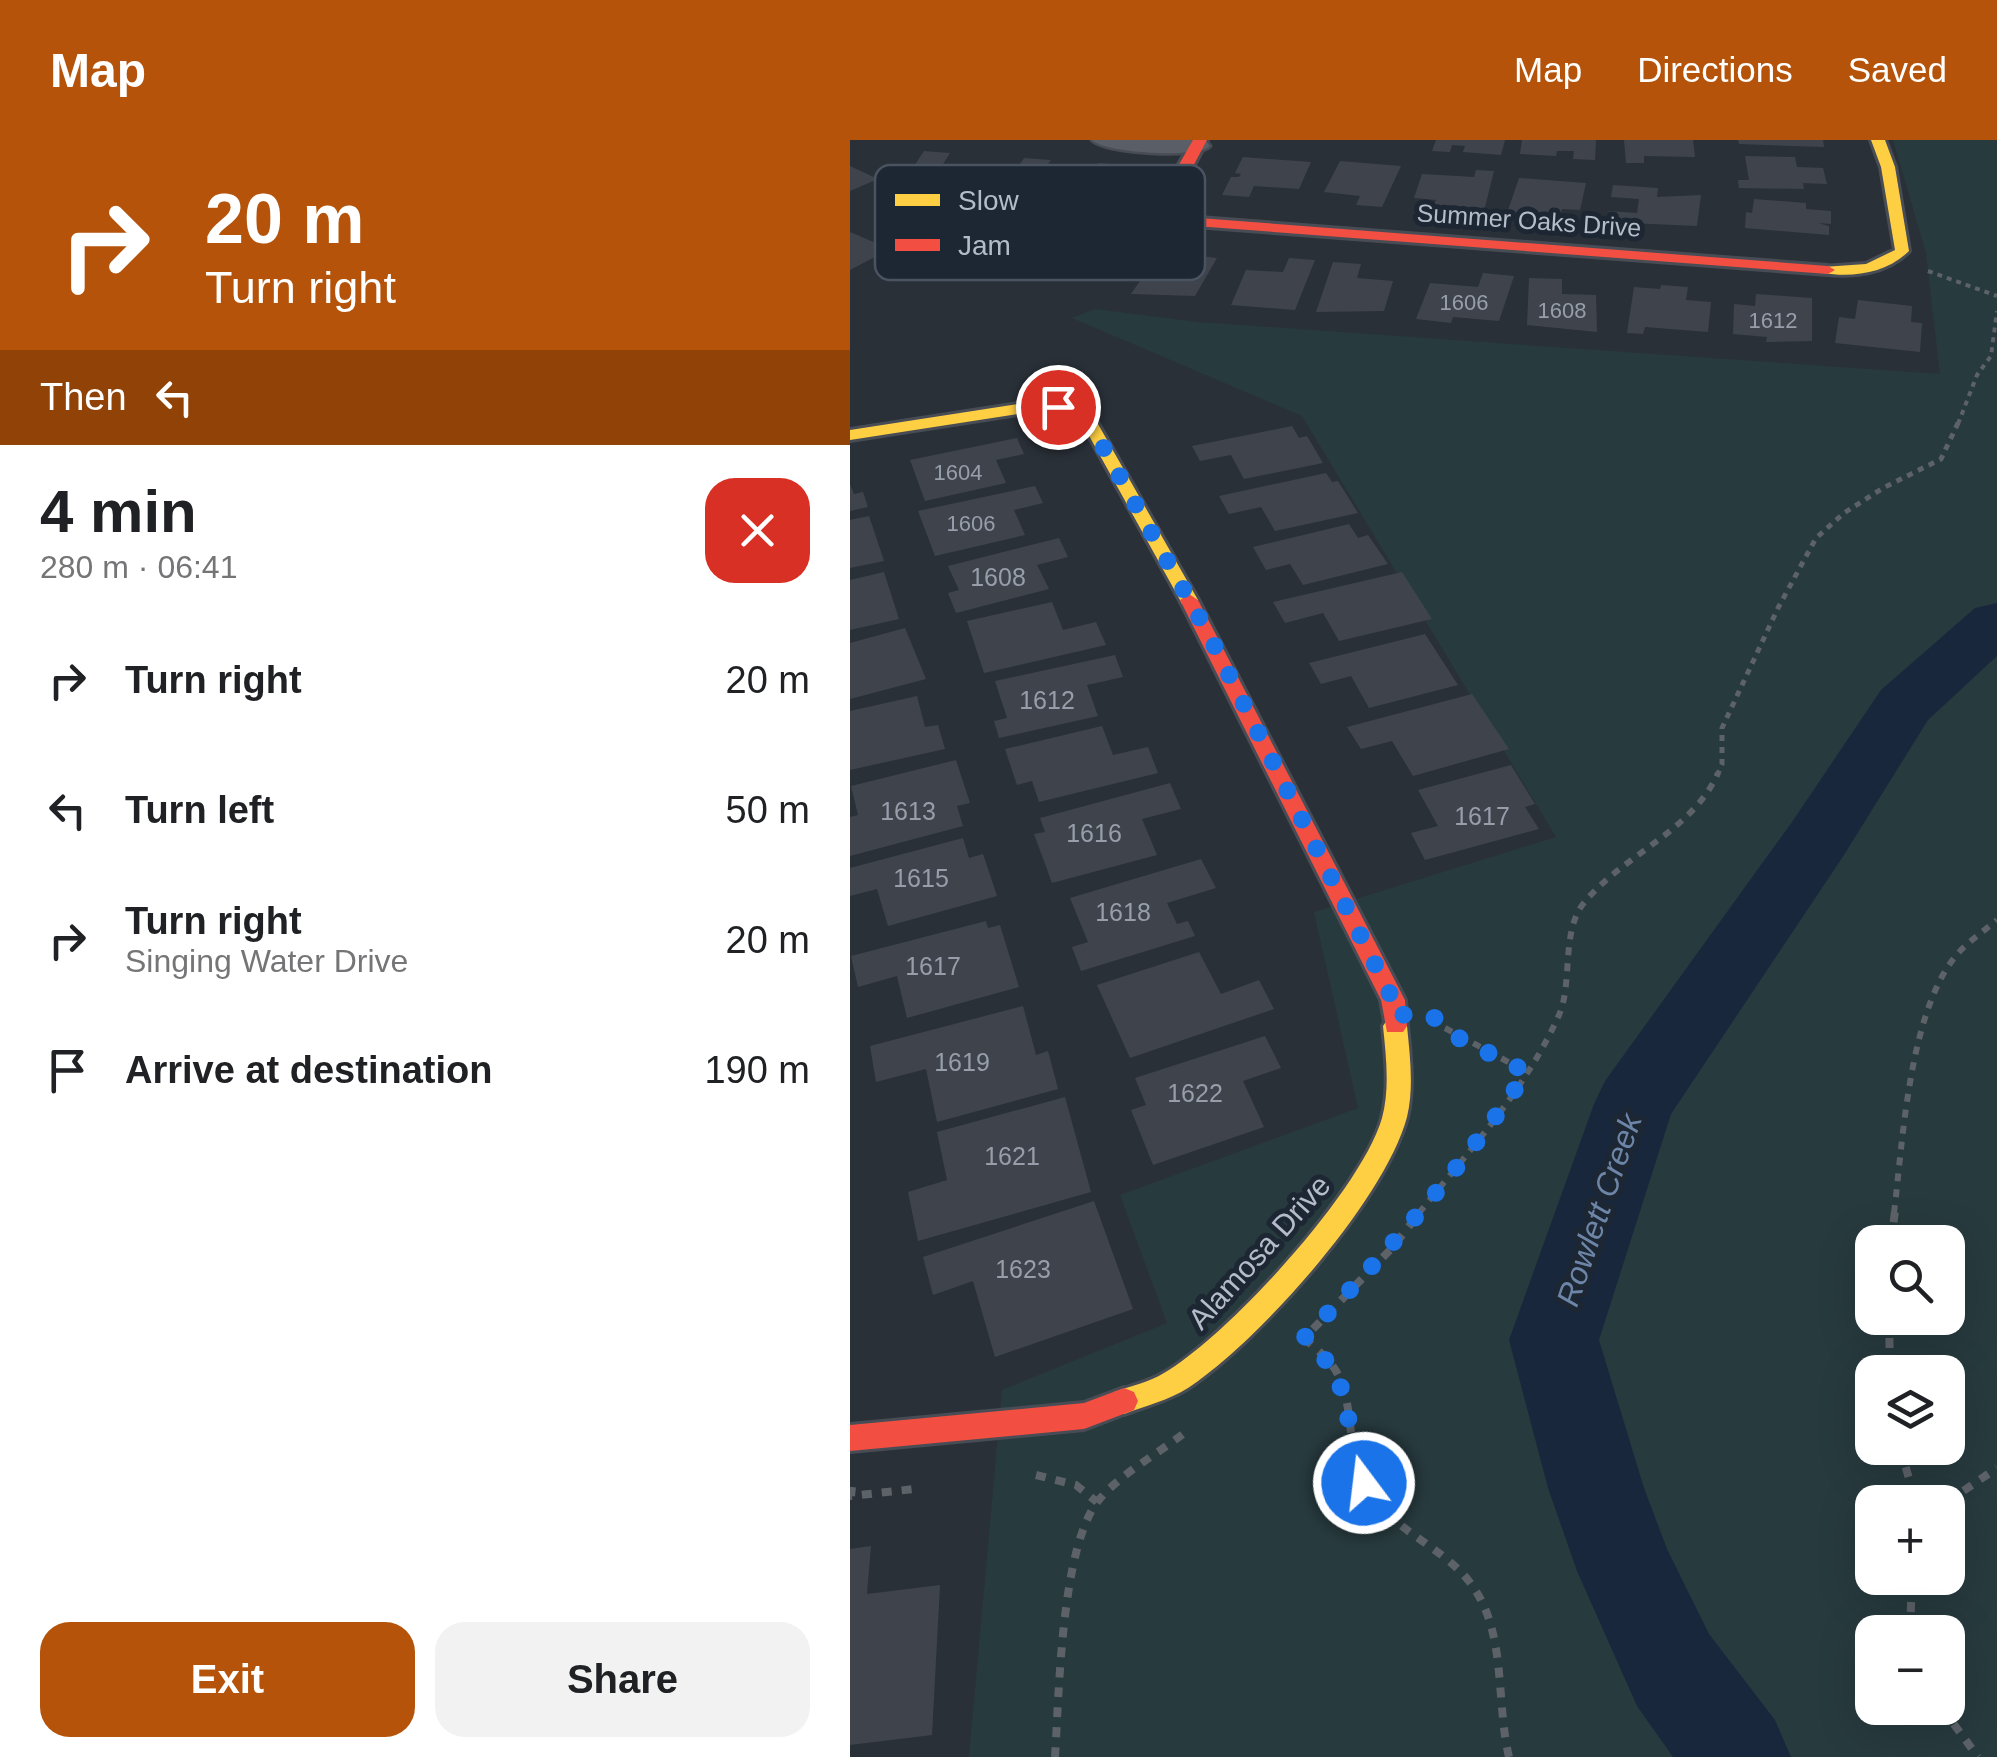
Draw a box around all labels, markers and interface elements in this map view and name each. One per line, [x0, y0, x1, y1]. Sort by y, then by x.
text: Map [50, 44, 146, 97]
text: Map [1514, 50, 1582, 89]
text: Directions [1637, 50, 1793, 89]
text: Saved [1848, 50, 1947, 89]
legend [875, 165, 1205, 280]
icon: right [40, 180, 170, 310]
text: 20 m [205, 180, 365, 258]
text: Slow [958, 185, 1019, 216]
street label: Summer Oaks Drive [1416, 198, 1642, 242]
text: Jam [958, 230, 1011, 261]
text: Turn right [205, 262, 396, 313]
house number: 1606 [1440, 290, 1488, 315]
house number: 1608 [1538, 298, 1586, 323]
house number: 1612 [1749, 308, 1797, 333]
pin [1016, 365, 1101, 450]
icon: left [147, 370, 202, 425]
text: Then [40, 376, 127, 418]
icon: arrive [1031, 380, 1086, 435]
house number: 1604 [934, 460, 982, 485]
text: 4 min [40, 478, 197, 545]
button: close [705, 478, 810, 583]
house number: 1606 [947, 511, 995, 536]
text: 280 m · 06:41 [40, 549, 237, 585]
house number: 1608 [970, 563, 1026, 591]
icon: right [40, 653, 95, 708]
text: Turn right [125, 659, 302, 701]
text: 20 m [726, 659, 810, 701]
house number: 1612 [1019, 686, 1075, 714]
icon: left [40, 783, 95, 838]
text: Turn left [125, 789, 274, 831]
text: 50 m [726, 789, 810, 831]
house number: 1613 [880, 797, 936, 825]
house number: 1617 [1454, 802, 1510, 830]
house number: 1616 [1066, 819, 1122, 847]
house number: 1615 [893, 864, 949, 892]
house number: 1618 [1095, 898, 1151, 926]
text: Turn right [125, 900, 302, 942]
icon: right [40, 913, 95, 968]
text: 20 m [726, 919, 810, 961]
text: Singing Water Drive [125, 943, 408, 979]
house number: 1617 [905, 952, 961, 980]
icon: arrive [40, 1043, 95, 1098]
house number: 1619 [934, 1048, 990, 1076]
text: Arrive at destination [125, 1049, 492, 1091]
text: 190 m [704, 1049, 810, 1091]
house number: 1622 [1167, 1079, 1223, 1107]
water label: Rowlett Creek [1549, 1107, 1649, 1311]
house number: 1621 [984, 1142, 1040, 1170]
street label: Alamosa Drive [1181, 1168, 1337, 1336]
map controls [1855, 1225, 1965, 1725]
button: search [1855, 1225, 1965, 1335]
house number: 1623 [995, 1255, 1051, 1283]
button: layers [1855, 1355, 1965, 1465]
position arrow [1312, 1431, 1416, 1535]
button: + [1855, 1485, 1965, 1595]
button: − [1855, 1615, 1965, 1725]
button: Exit [40, 1622, 415, 1737]
button: Share [435, 1622, 810, 1737]

